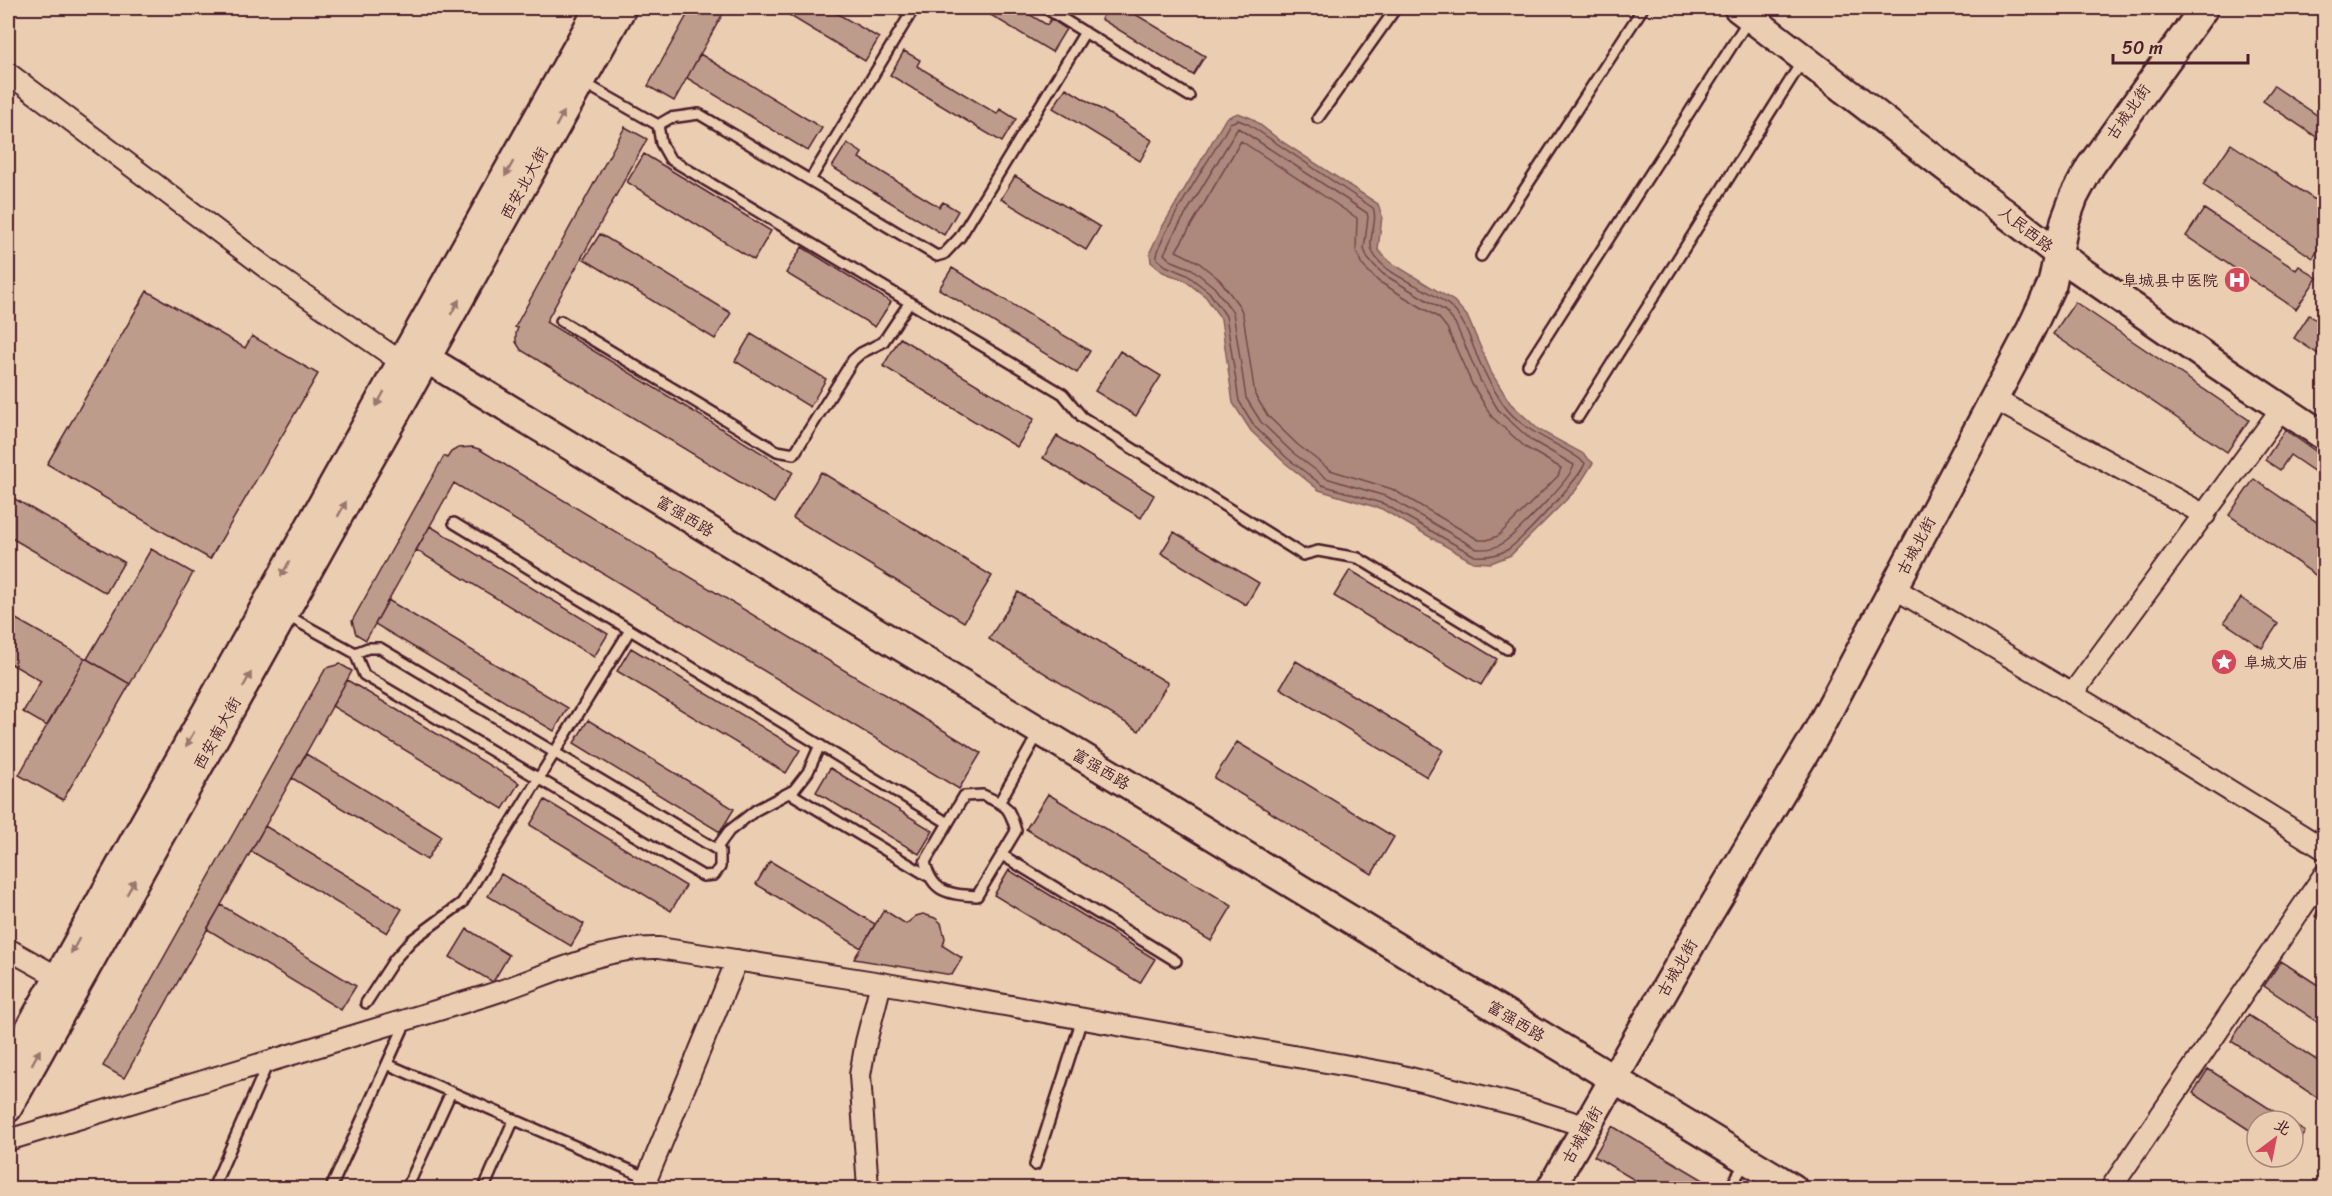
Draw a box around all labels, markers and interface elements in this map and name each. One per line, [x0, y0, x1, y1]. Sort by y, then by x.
scale bar [2113, 27, 2248, 65]
text: 50 m [2122, 32, 2163, 64]
street label: 古城北街 [2098, 77, 2158, 147]
one-way arrow [555, 110, 565, 127]
street label: 西安北大街 [492, 141, 556, 225]
one-way arrow [504, 160, 514, 177]
street label: 人民西路 [1992, 198, 2060, 260]
hospital icon: 阜城县中医院 [2222, 265, 2252, 295]
place label: 阜城县中医院 [2122, 266, 2218, 295]
one-way arrow [449, 299, 459, 316]
one-way arrow [375, 391, 386, 407]
street label: 富强西路 [650, 487, 720, 545]
one-way arrow [337, 501, 347, 518]
street label: 古城北街 [1888, 511, 1944, 581]
one-way arrow [280, 561, 290, 578]
place icon: 阜城文庙 [2209, 647, 2239, 677]
place label: 阜城文庙 [2244, 648, 2308, 677]
one-way arrow [242, 671, 252, 688]
street label: 西安南大街 [185, 691, 249, 775]
one-way arrow [185, 731, 195, 748]
street label: 富强西路 [1066, 740, 1136, 798]
one-way arrow [126, 878, 136, 895]
street label: 古城北街 [1648, 933, 1706, 1003]
one-way arrow [70, 938, 80, 955]
street label: 富强西路 [1481, 992, 1551, 1050]
one-way arrow [31, 1048, 41, 1065]
street label: 古城南街 [1553, 1100, 1611, 1170]
north arrow [2245, 1109, 2305, 1169]
text: 北 [2268, 1110, 2297, 1143]

